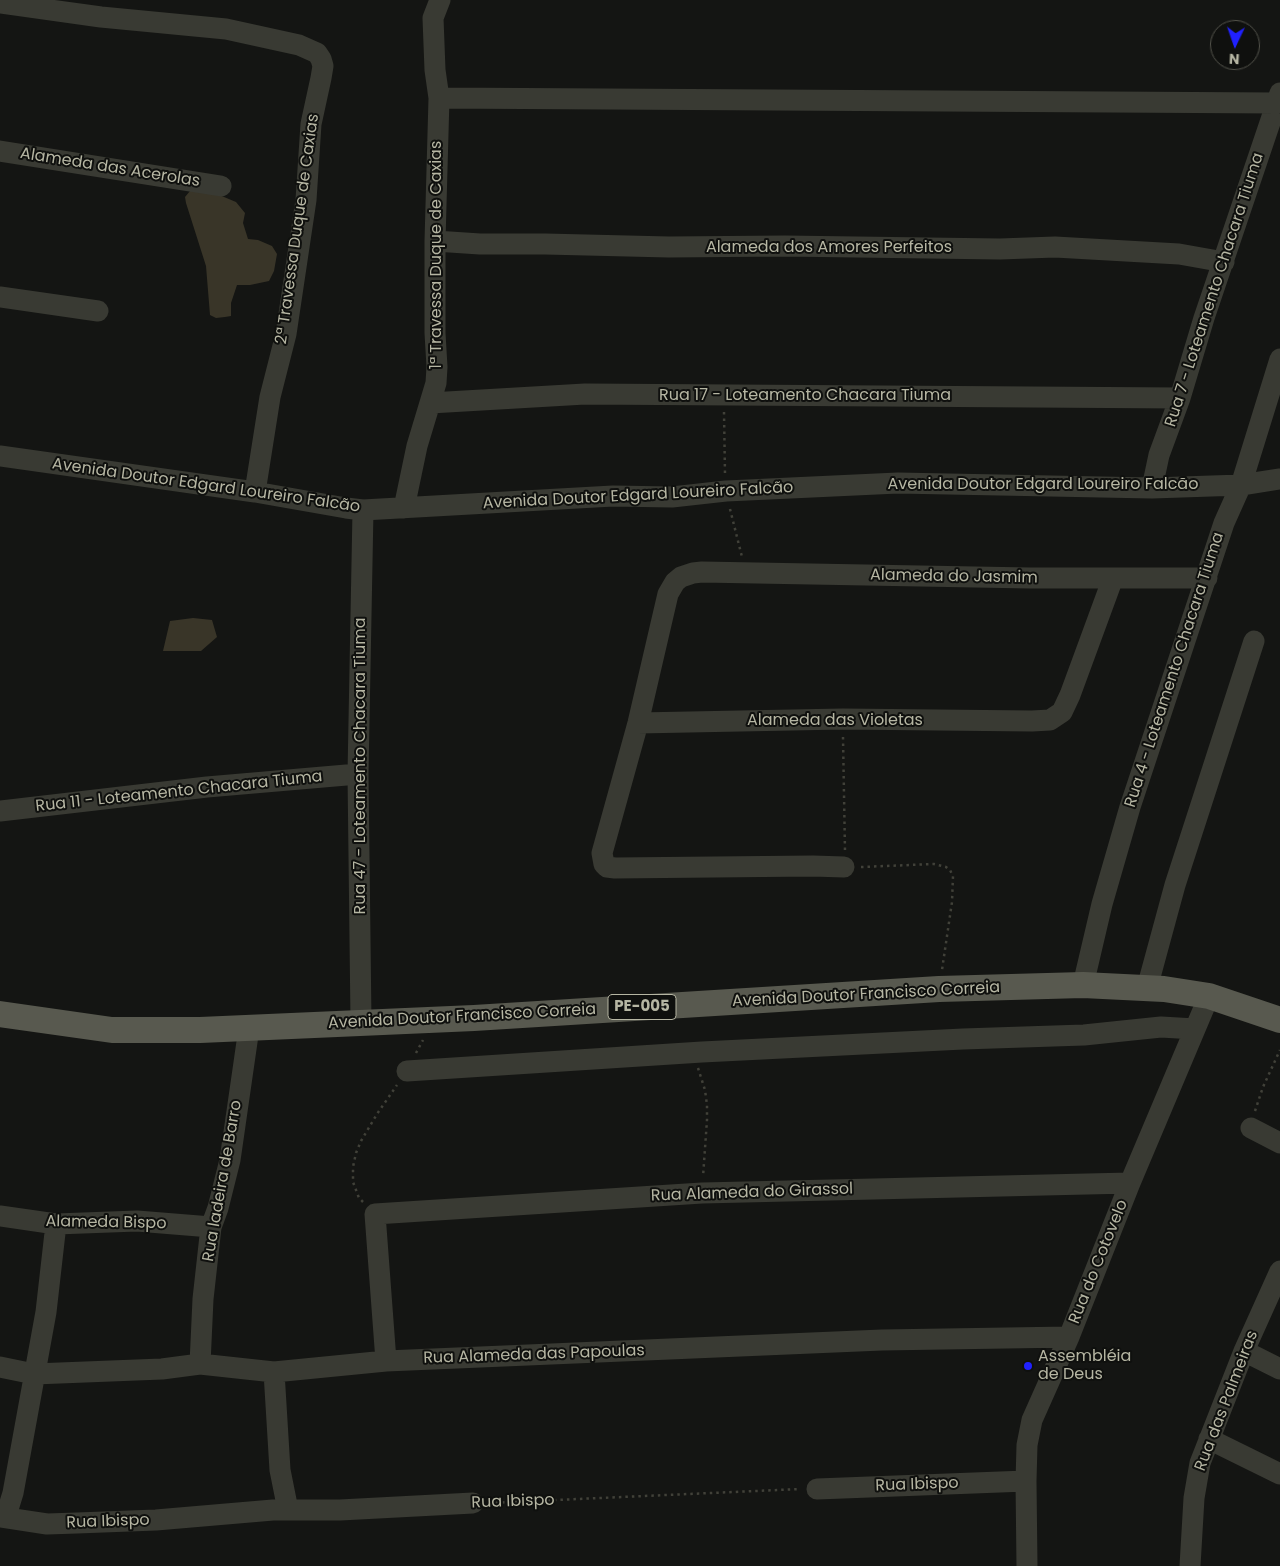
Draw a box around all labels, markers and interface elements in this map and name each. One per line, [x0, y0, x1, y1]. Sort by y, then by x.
north arrow [1210, 20, 1260, 70]
text: N [1228, 49, 1240, 69]
street label: 2ª Travessa Duque de Caxias [272, 113, 324, 345]
street label: 1ª Travessa Duque de Caxias [427, 141, 447, 369]
street label: Alameda das Acerolas [19, 144, 201, 192]
street label: Rua 7 - Loteamento Chacara Tiuma [1162, 151, 1268, 429]
street label: Alameda dos Amores Perfeitos [706, 238, 952, 258]
street label: Rua 17 - Loteamento Chacara Tiuma [659, 386, 951, 406]
street label: Avenida Doutor Edgard Loureiro Falcão [51, 455, 361, 517]
street label: Avenida Doutor Edgard Loureiro Falcão [888, 475, 1198, 495]
street label: Avenida Doutor Edgard Loureiro Falcão [482, 478, 794, 514]
street label: Rua 4 - Loteamento Chacara Tiuma [1121, 530, 1229, 810]
street label: Alameda do Jasmim [870, 566, 1038, 588]
street label: Rua 47 - Loteamento Chacara Tiuma [351, 617, 371, 915]
street label: Alameda das Violetas [747, 711, 923, 731]
street label: Rua 11 - Loteamento Chacara Tiuma [35, 767, 323, 817]
street label: Avenida Doutor Francisco Correia [731, 978, 1001, 1012]
road number: PE-005 [608, 994, 676, 1020]
street label: Avenida Doutor Francisco Correia [327, 1000, 597, 1034]
street label: Rua ladeira de Barro [199, 1099, 247, 1263]
street label: Rua Alameda do Girassol [651, 1180, 853, 1206]
street label: Rua do Cotovelo [1065, 1197, 1133, 1327]
street label: Alameda Bispo [45, 1212, 167, 1234]
street label: Rua das Palmeiras [1191, 1328, 1263, 1474]
street label: Rua Alameda das Papoulas [423, 1342, 645, 1368]
place label: Assembléia de Deus [1038, 1347, 1131, 1385]
marker: Assembléia de Deus [1022, 1360, 1034, 1372]
street label: Rua Ibispo [875, 1474, 959, 1496]
street label: Rua Ibispo [471, 1491, 555, 1513]
street label: Rua Ibispo [66, 1511, 150, 1533]

